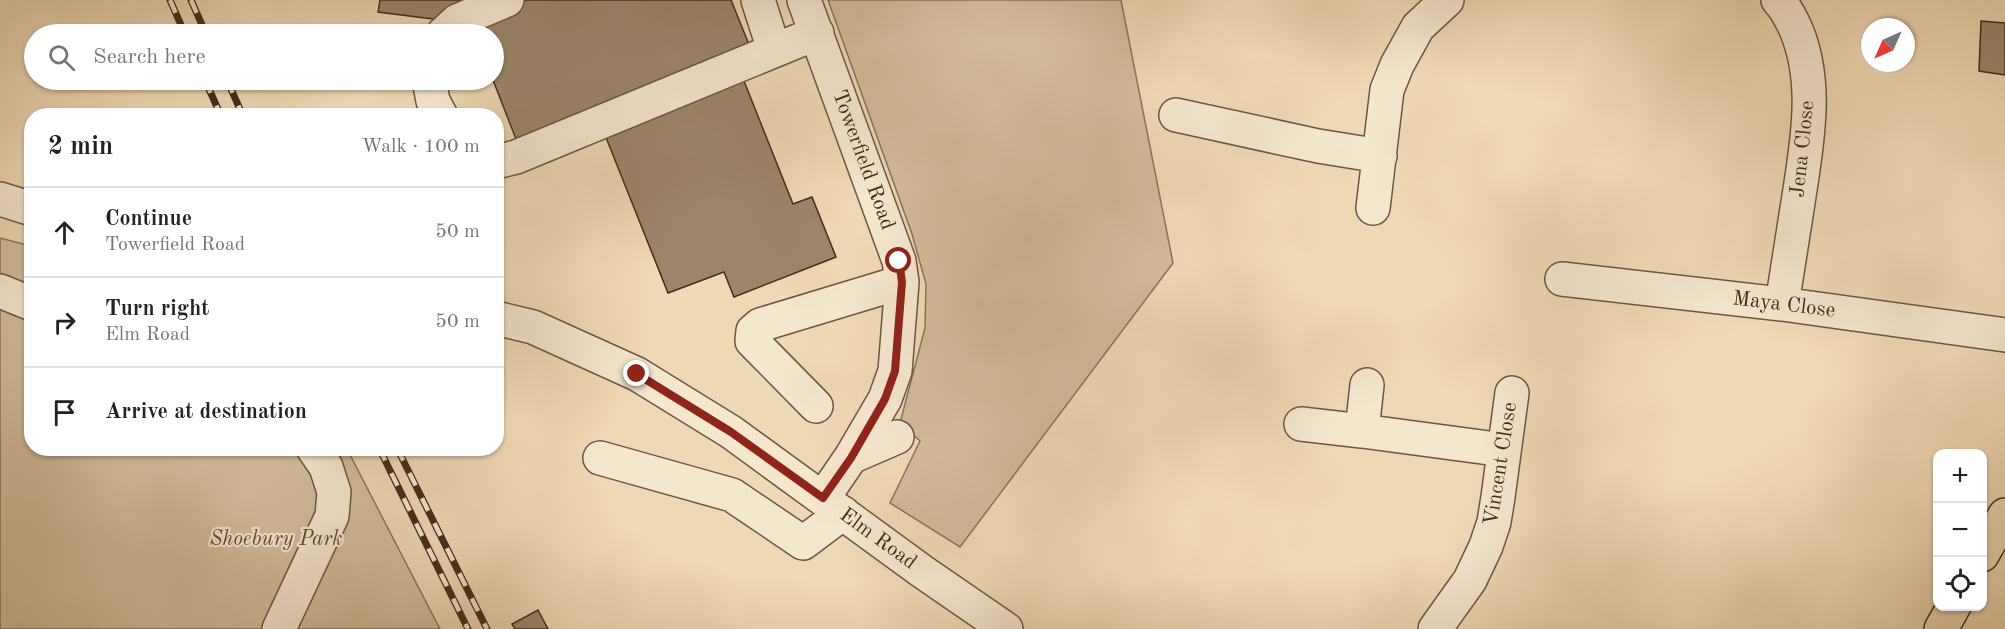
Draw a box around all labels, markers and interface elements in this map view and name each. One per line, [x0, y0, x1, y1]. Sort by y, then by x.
north arrow [1861, 18, 1915, 72]
search box [24, 24, 504, 90]
icon: search [45, 41, 78, 74]
text: Search here [93, 46, 206, 68]
street label: Towerfield Road [828, 87, 898, 233]
street label: Jena Close [1787, 99, 1819, 199]
text: 2 min [48, 134, 113, 160]
text: Walk · 100 m [361, 137, 480, 157]
text: Continue [105, 208, 192, 230]
icon: ahead [48, 216, 81, 249]
text: 50 m [435, 222, 480, 242]
text: Towerfield Road [105, 235, 245, 255]
route start [885, 247, 911, 273]
street label: Maya Close [1731, 288, 1837, 322]
text: Turn right [105, 298, 209, 320]
icon: right [48, 306, 81, 339]
text: 50 m [435, 312, 480, 332]
text: Elm Road [105, 325, 190, 345]
route end [623, 360, 649, 386]
icon: arrive [48, 396, 81, 429]
text: Arrive at destination [105, 401, 307, 423]
street label: Vincent Close [1481, 401, 1521, 527]
map controls [1933, 449, 1987, 611]
button: + [1933, 449, 1987, 503]
button: − [1933, 503, 1987, 557]
street label: Elm Road [836, 504, 920, 574]
park label: Shoebury Park [209, 529, 343, 550]
button: locate [1933, 557, 1987, 611]

